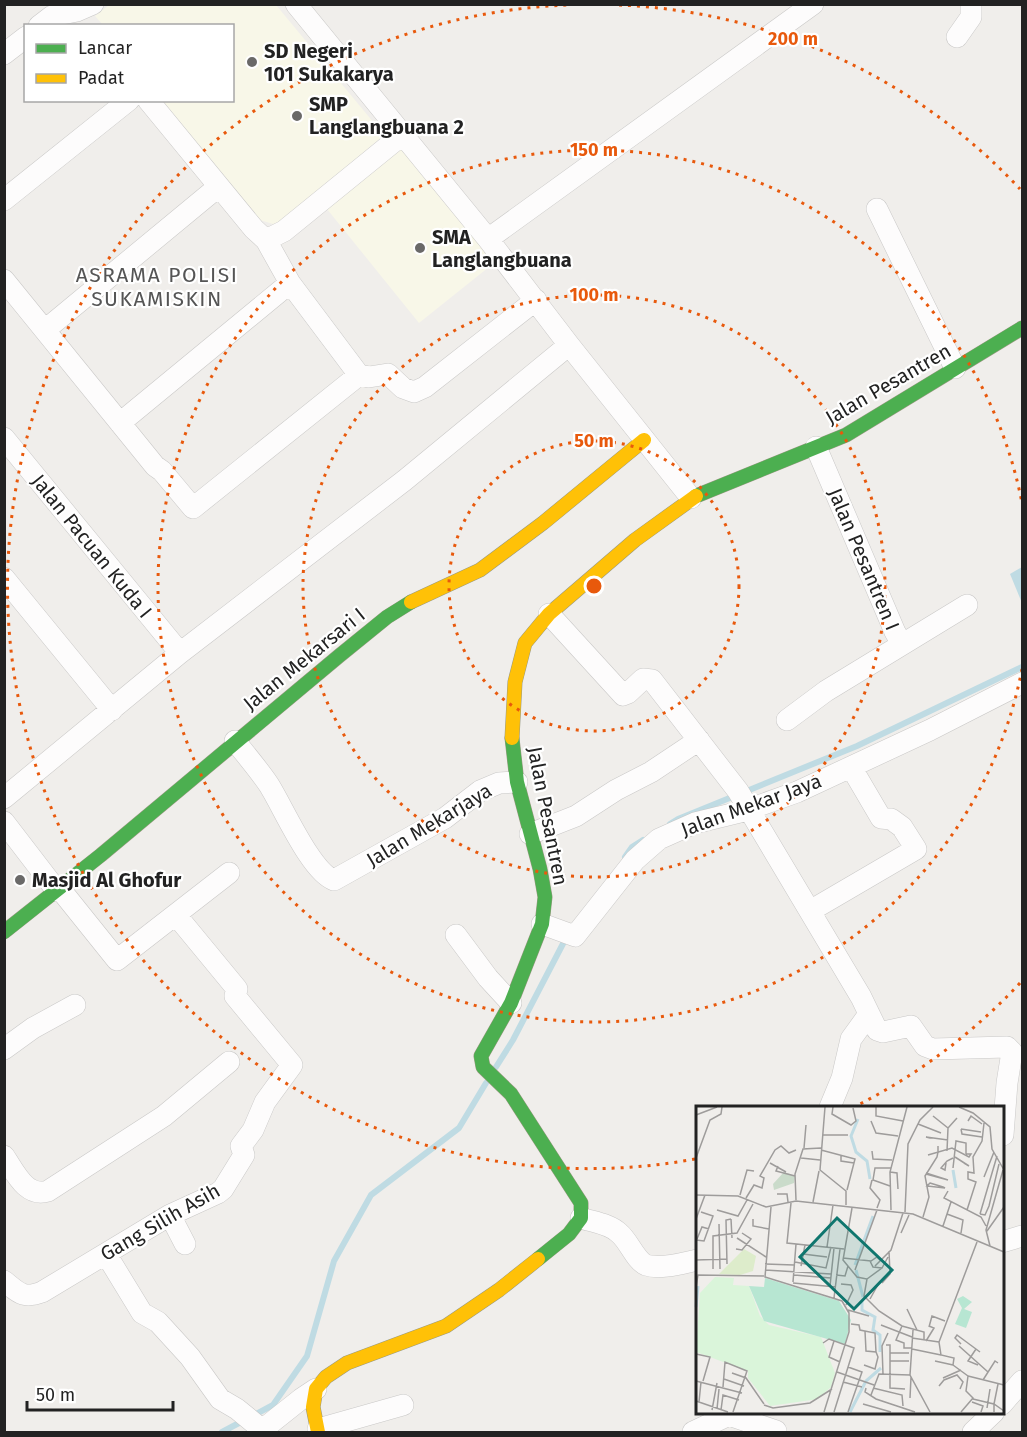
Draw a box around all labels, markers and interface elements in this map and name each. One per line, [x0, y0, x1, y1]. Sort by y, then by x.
legend [24, 24, 234, 102]
text: 200 m [768, 28, 818, 50]
text: Lancar [78, 37, 132, 59]
place label: SD Negeri 101 Sukakarya [264, 39, 394, 86]
marker: SD Negeri 101 Sukakarya [245, 55, 259, 69]
text: Padat [78, 67, 125, 89]
place label: SMP Langlangbuana 2 [309, 92, 464, 139]
marker: SMP Langlangbuana 2 [290, 109, 304, 123]
text: 150 m [570, 139, 618, 161]
place label: SMA Langlangbuana [432, 225, 572, 272]
marker: SMA Langlangbuana [413, 241, 427, 255]
district label: ASRAMA POLISI SUKAMISKIN [76, 262, 238, 312]
text: 100 m [570, 284, 618, 306]
street label: Jalan Pesantren [821, 338, 955, 430]
text: 50 m [574, 430, 614, 452]
street label: Jalan Pacuan Kuda I [27, 469, 157, 623]
street label: Jalan Pesantren I [823, 484, 905, 634]
centre of rings [584, 576, 604, 596]
street label: Jalan Mekarsari I [238, 603, 370, 715]
street label: Jalan Pesantren [523, 744, 573, 888]
street label: Jalan Mekar Jaya [677, 768, 825, 842]
street label: Jalan Mekarjaya [362, 778, 496, 872]
place label: Masjid Al Ghofur [32, 868, 182, 892]
marker: Masjid Al Ghofur [13, 873, 27, 887]
inset map [696, 1106, 1003, 1413]
street label: Gang Silih Asih [96, 1178, 224, 1266]
scale bar [27, 1374, 172, 1412]
text: 50 m [36, 1384, 75, 1406]

